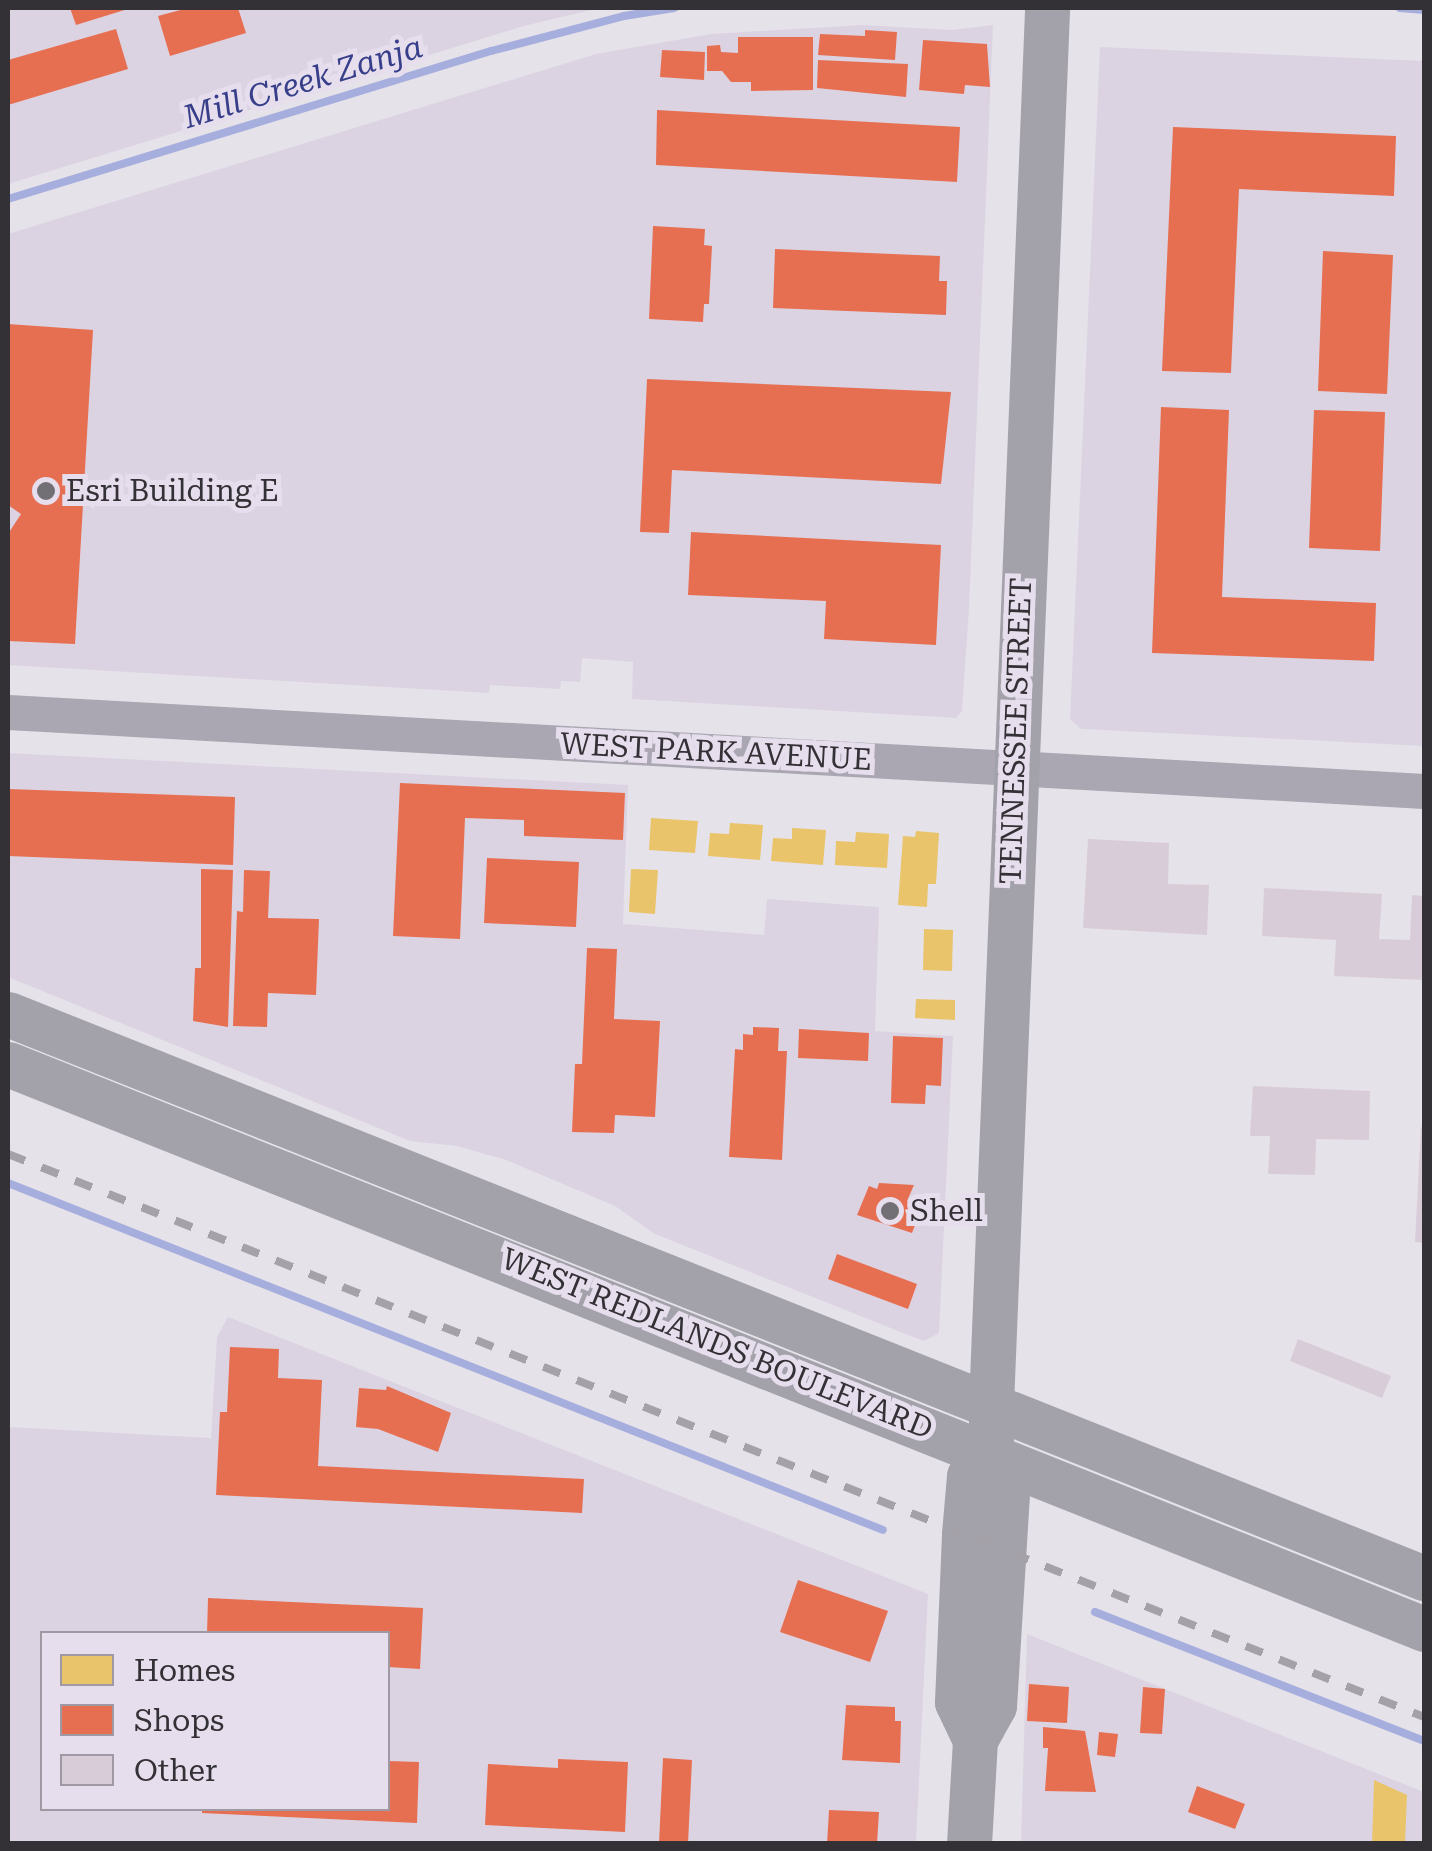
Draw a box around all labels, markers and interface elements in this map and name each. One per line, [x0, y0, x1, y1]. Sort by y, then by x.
water label: Mill Creek Zanja [179, 27, 427, 137]
place label: Esri Building E [66, 473, 279, 509]
marker: Esri Building E [35, 480, 57, 502]
street label: TENNESSEE STREET [993, 577, 1039, 885]
street label: WEST PARK AVENUE [559, 726, 873, 778]
place label: Shell [910, 1193, 983, 1229]
marker: Shell [879, 1200, 901, 1222]
street label: WEST REDLANDS BOULEVARD [496, 1241, 938, 1447]
legend [40, 1631, 390, 1811]
text: Homes [134, 1653, 235, 1688]
text: Shops [134, 1703, 224, 1738]
text: Other [134, 1753, 217, 1788]

